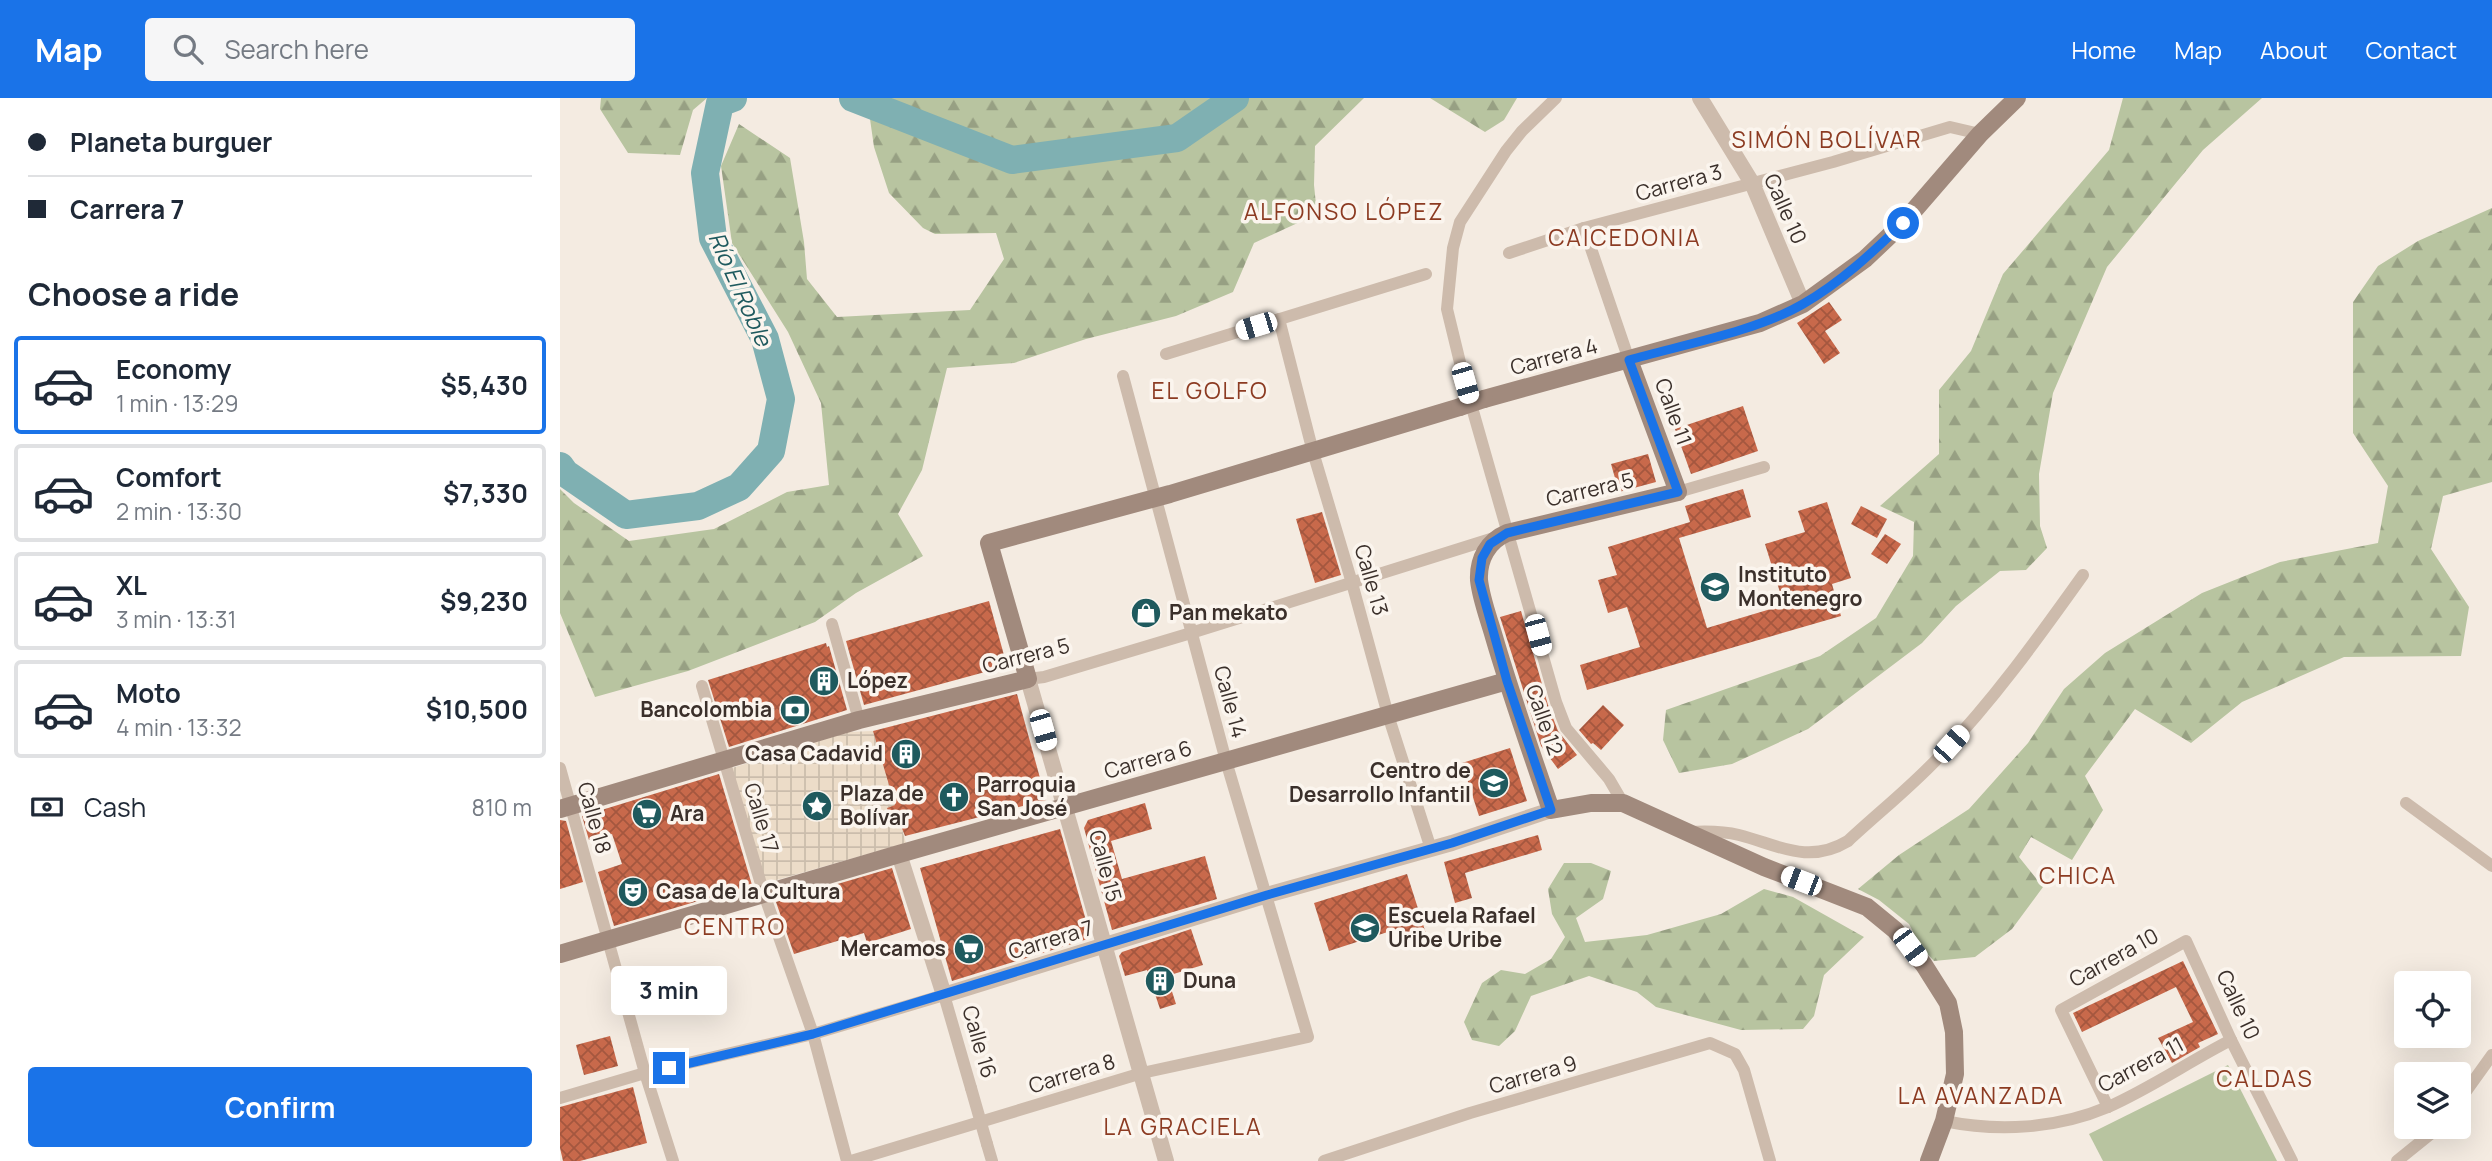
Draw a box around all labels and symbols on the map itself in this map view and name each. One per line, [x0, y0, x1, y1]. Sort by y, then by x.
district label: SIMÓN BOLÍVAR [1731, 123, 1923, 155]
street label: Carrera 3 [1632, 157, 1725, 207]
street label: Calle 10 [1758, 169, 1814, 248]
district label: ALFONSO LÓPEZ [1244, 195, 1444, 227]
route start [1887, 207, 1919, 239]
district label: CAICEDONIA [1548, 221, 1702, 253]
water label: Río El Roble [702, 226, 781, 352]
car [1233, 310, 1280, 342]
street label: Carrera 4 [1507, 331, 1600, 381]
car [1450, 360, 1481, 406]
district label: EL GOLFO [1151, 374, 1269, 406]
street label: Calle 11 [1649, 374, 1699, 449]
street label: Carrera 5 [1543, 465, 1636, 513]
street label: Calle 13 [1348, 541, 1395, 619]
place label: Instituto Montenegro [1738, 560, 1863, 612]
school or university icon: Instituto Montenegro [1698, 570, 1732, 604]
shop icon: Pan mekato [1129, 596, 1163, 630]
place label: Pan mekato [1169, 598, 1288, 626]
car [1523, 612, 1554, 658]
street label: Carrera 5 [979, 631, 1072, 679]
street label: Calle 14 [1208, 663, 1254, 741]
building icon: López [807, 664, 841, 698]
place label: López [847, 666, 908, 694]
street label: Calle 12 [1520, 681, 1570, 759]
bank icon: Bancolombia [778, 693, 812, 727]
place label: Bancolombia [640, 695, 772, 723]
car [1028, 707, 1059, 753]
car [1930, 721, 1973, 767]
street label: Carrera 6 [1101, 733, 1195, 785]
building icon: Casa Cadavid [889, 737, 923, 771]
place label: Casa Cadavid [745, 739, 883, 767]
place label: Centro de Desarrollo Infantil [1289, 756, 1471, 808]
school or university icon: Centro de Desarrollo Infantil [1477, 766, 1511, 800]
place label: Parroquia San José [977, 770, 1076, 822]
street label: Calle 18 [571, 779, 619, 857]
street label: Calle 17 [738, 779, 786, 856]
place label: Plaza de Bolívar [840, 779, 924, 831]
church icon: Parroquia San José [937, 780, 971, 814]
place icon: Plaza de Bolívar [800, 789, 834, 823]
supermarket icon: Ara [630, 797, 664, 831]
place label: Ara [670, 799, 704, 827]
street label: Calle 15 [1083, 827, 1129, 905]
district label: CHICA [2039, 859, 2117, 891]
car [1778, 864, 1825, 898]
theatre icon: Casa de la Cultura [616, 875, 650, 909]
place label: Casa de la Cultura [656, 877, 840, 905]
place label: Escuela Rafael Uribe Uribe [1388, 901, 1536, 953]
district label: CENTRO [684, 910, 786, 942]
school or university icon: Escuela Rafael Uribe Uribe [1348, 911, 1382, 945]
street label: Carrera 7 [1005, 913, 1097, 965]
street label: Carrera 10 [2064, 921, 2163, 993]
car [1889, 924, 1932, 970]
supermarket icon: Mercamos [952, 932, 986, 966]
place label: Mercamos [840, 934, 946, 962]
building icon: Duna [1143, 964, 1177, 998]
street label: Calle 10 [2211, 965, 2267, 1044]
place label: Duna [1183, 966, 1236, 994]
callout: 3 min [611, 967, 727, 1016]
street label: Calle 16 [956, 1002, 1004, 1081]
street label: Carrera 11 [2093, 1030, 2188, 1098]
street label: Carrera 8 [1025, 1047, 1118, 1099]
street label: Carrera 9 [1486, 1048, 1580, 1100]
route end [653, 1052, 685, 1084]
district label: CALDAS [2216, 1062, 2314, 1094]
district label: LA AVANZADA [1898, 1079, 2064, 1111]
district label: LA GRACIELA [1104, 1110, 1263, 1142]

